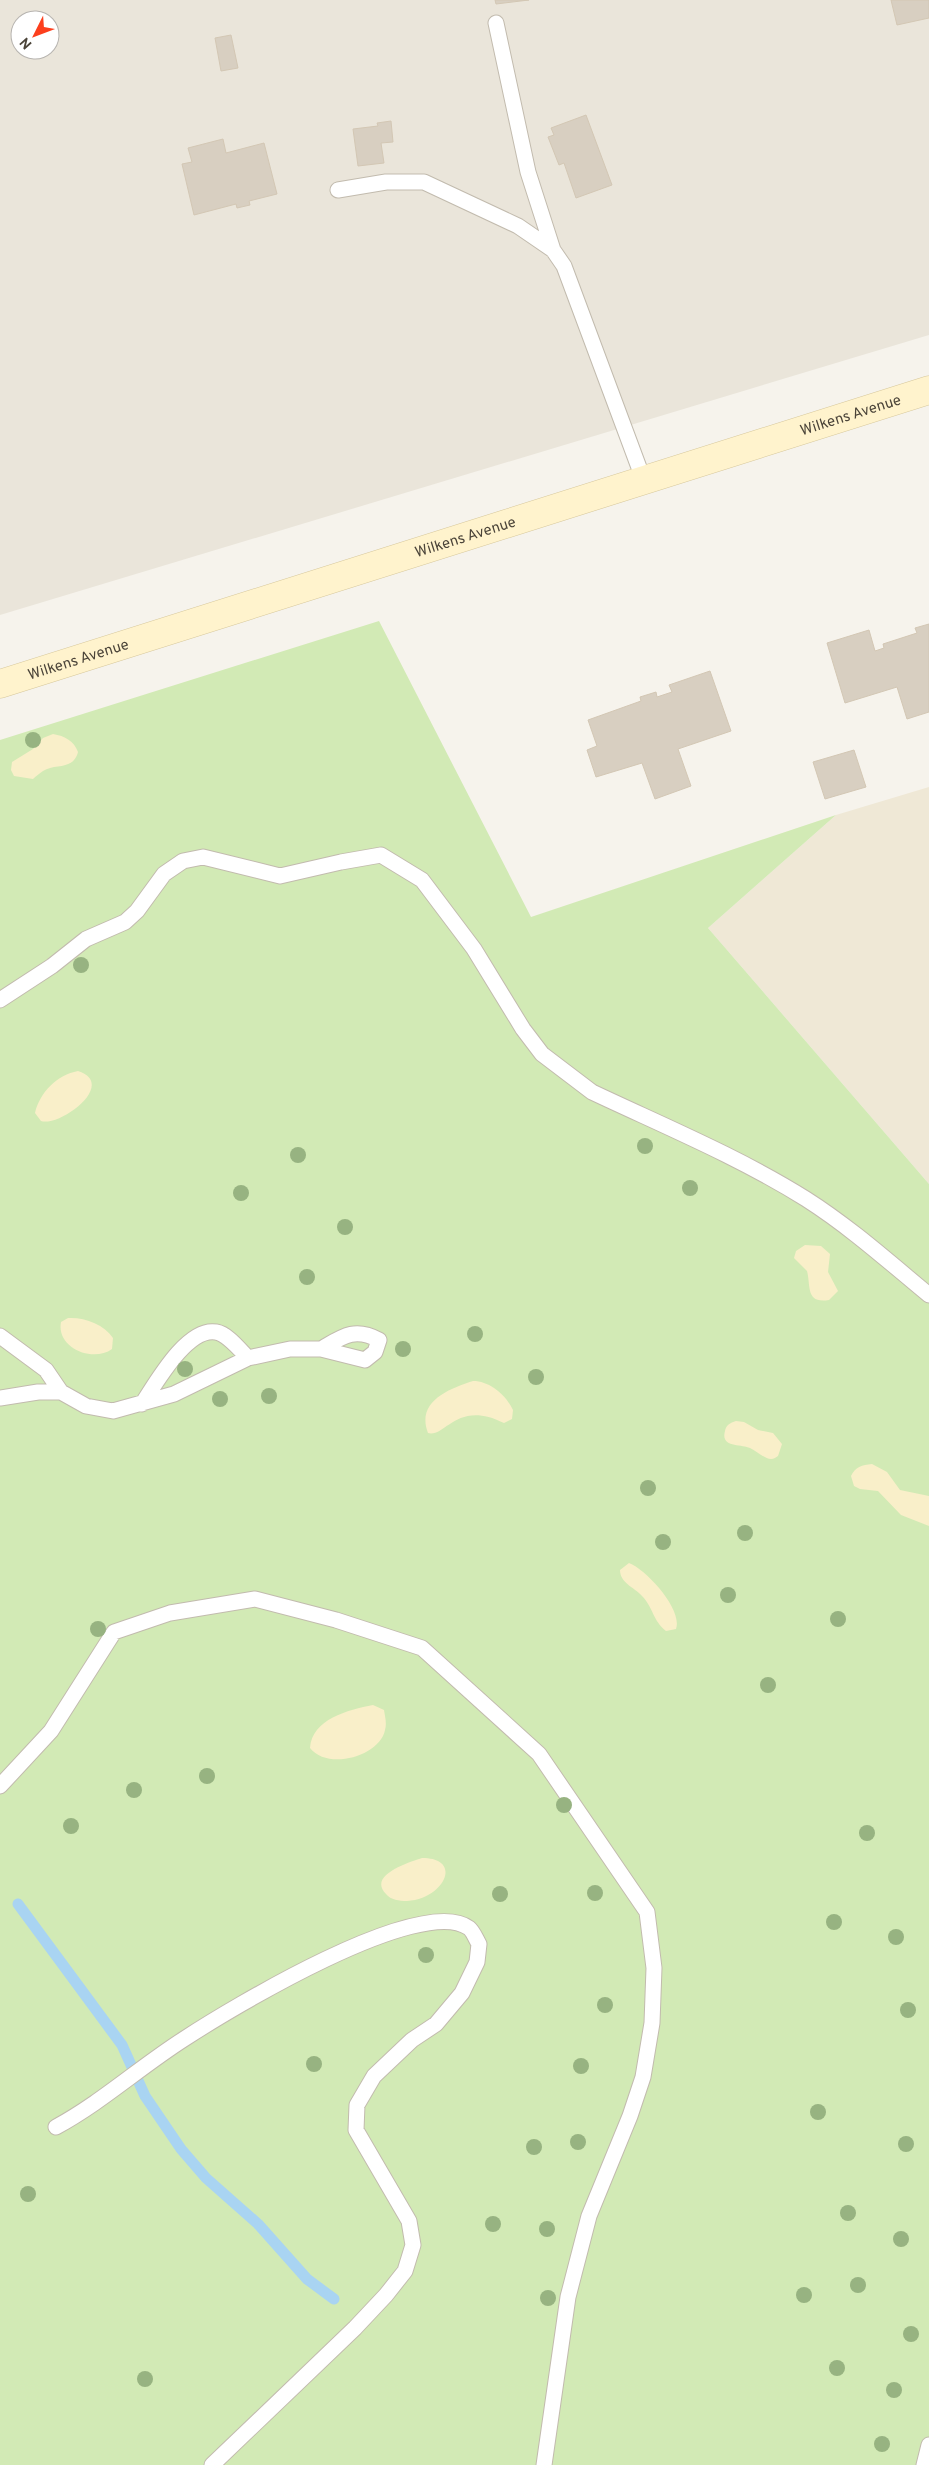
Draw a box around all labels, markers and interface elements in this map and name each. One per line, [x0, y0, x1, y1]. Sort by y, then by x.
north arrow [10, 10, 60, 60]
text: N [17, 33, 36, 52]
street label: Wilkens Avenue [798, 391, 904, 441]
street label: Wilkens Avenue [413, 513, 519, 563]
street label: Wilkens Avenue [26, 636, 131, 686]

